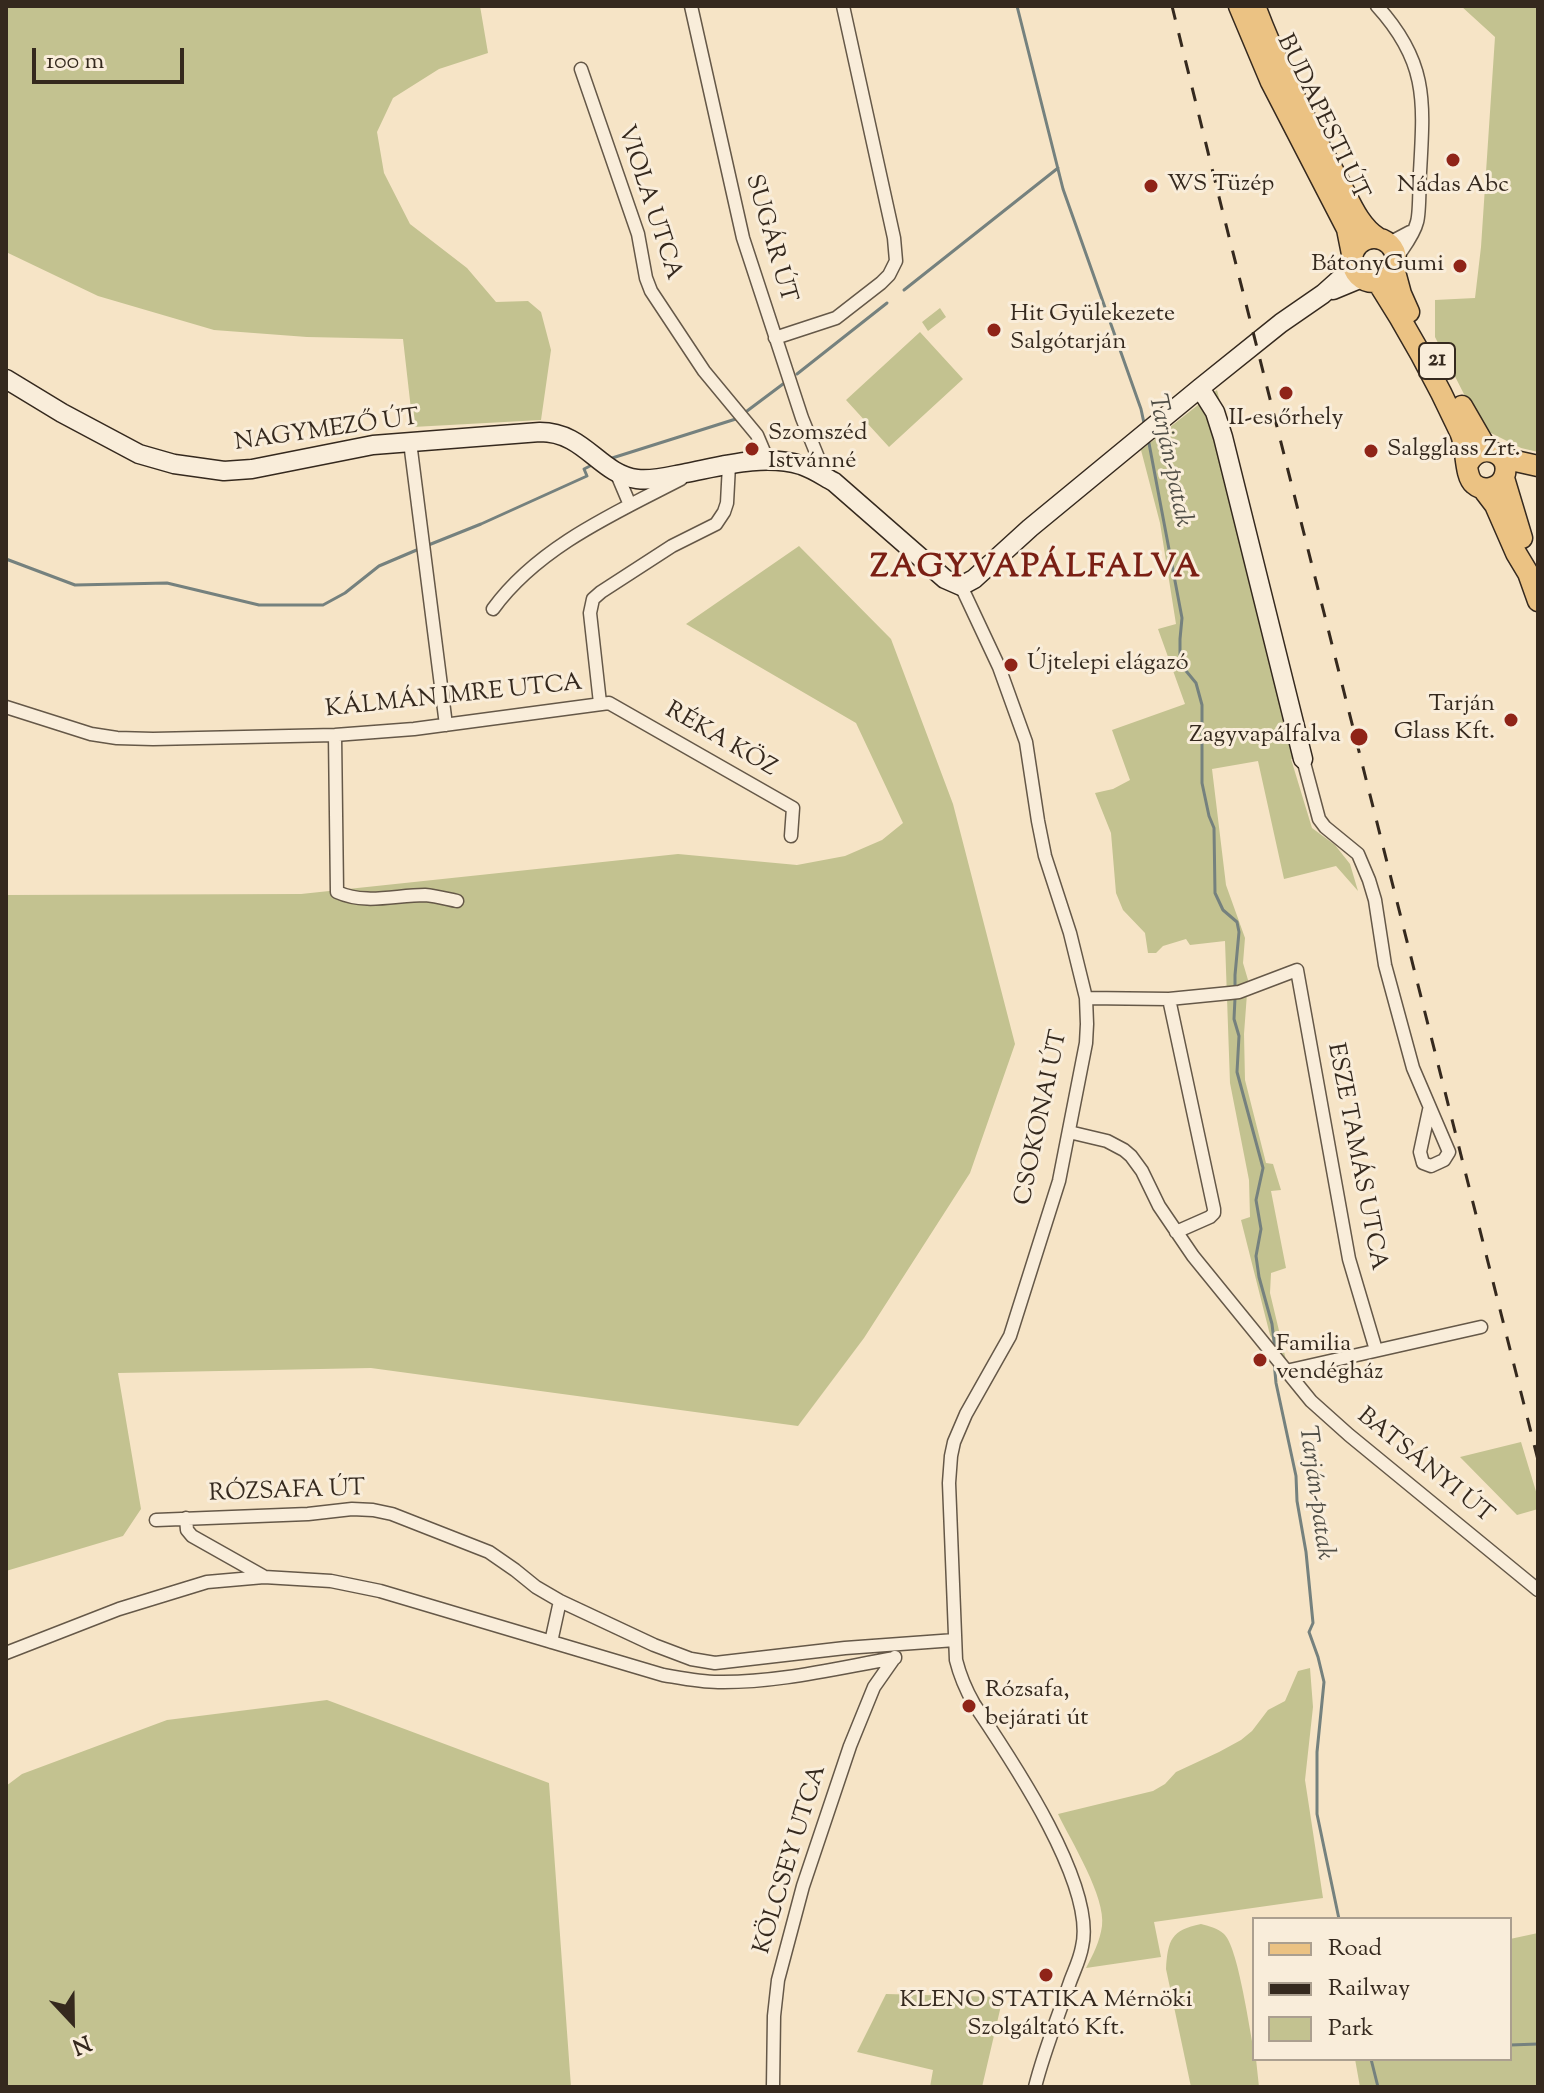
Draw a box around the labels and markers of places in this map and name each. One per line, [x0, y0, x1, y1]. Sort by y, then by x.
marker: Nádas Abc [1444, 151, 1462, 169]
place label: WS Tüzép [1167, 172, 1274, 200]
place label: Nádas Abc [1397, 173, 1509, 201]
marker: WS Tüzép [1142, 177, 1160, 195]
place label: BátonyGumi [1311, 252, 1444, 280]
marker: BátonyGumi [1451, 257, 1469, 275]
place label: Hit Gyülekezete Salgótarján [1010, 302, 1175, 358]
marker: Hit Gyülekezete Salgótarján [985, 321, 1003, 339]
marker: II-es őrhely [1277, 384, 1295, 402]
place label: II-es őrhely [1229, 406, 1343, 434]
place label: Szomszéd Istvánné [768, 421, 868, 477]
place label: Salgglass Zrt. [1387, 437, 1521, 465]
marker: Szomszéd Istvánné [743, 440, 761, 458]
marker: Salgglass Zrt. [1362, 442, 1380, 460]
place label: Újtelepi elágazó [1027, 651, 1189, 679]
marker: Újtelepi elágazó [1002, 656, 1020, 674]
place label: Tarján Glass Kft. [1394, 692, 1495, 748]
marker: Tarján Glass Kft. [1502, 711, 1520, 729]
place label: Zagyvapálfalva [1189, 723, 1341, 751]
marker: Zagyvapálfalva [1348, 726, 1370, 748]
place label: Familia vendégház [1276, 1332, 1383, 1388]
marker: Familia vendégház [1251, 1351, 1269, 1369]
place label: Rózsafa, bejárati út [985, 1678, 1089, 1734]
marker: Rózsafa, bejárati út [960, 1697, 978, 1715]
marker: KLENO STATIKA Mérnöki Szolgáltató Kft. [1037, 1966, 1055, 1984]
place label: KLENO STATIKA Mérnöki Szolgáltató Kft. [900, 1988, 1192, 2044]

